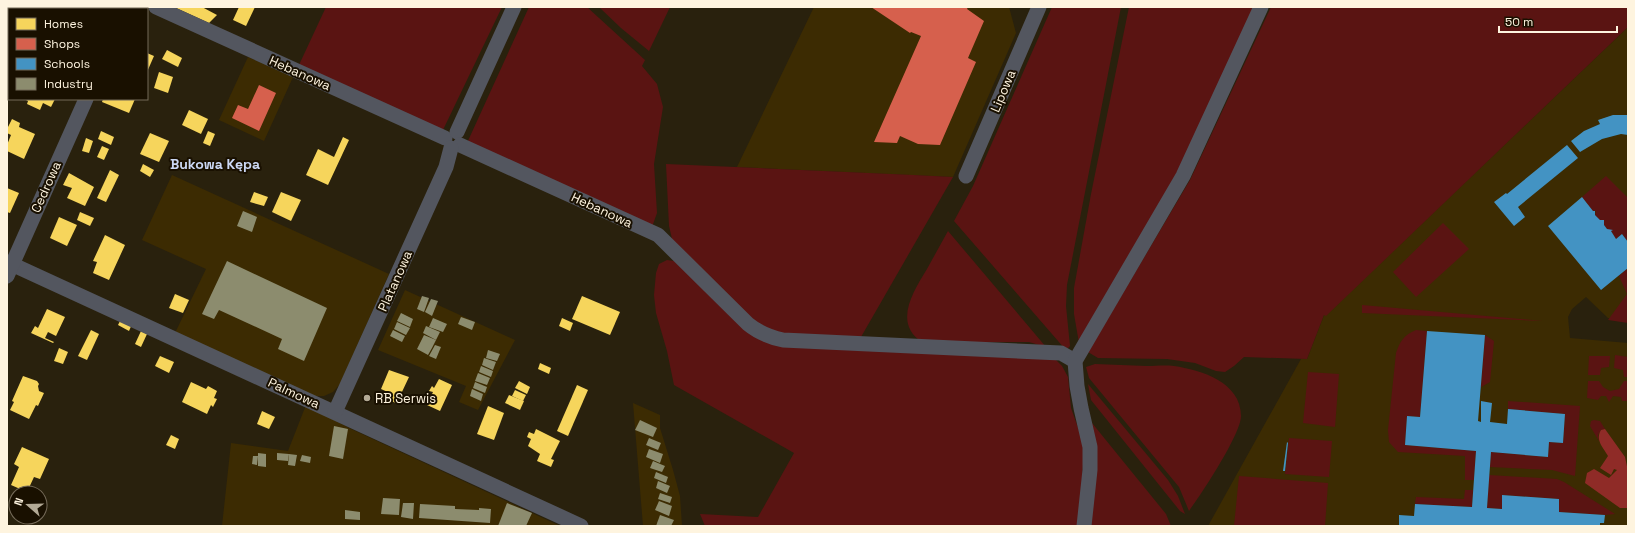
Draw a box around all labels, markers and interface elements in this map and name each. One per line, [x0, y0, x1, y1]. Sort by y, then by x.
legend [8, 8, 148, 100]
scale bar [1499, 8, 1617, 34]
text: 50 m [1505, 14, 1533, 30]
text: Homes [44, 16, 83, 32]
text: Shops [44, 36, 80, 52]
street label: Hebanowa [267, 52, 334, 94]
text: Schools [44, 56, 90, 72]
street label: Lipowa [987, 67, 1020, 115]
text: Industry [44, 76, 93, 92]
district label: Bukowa Kępa [170, 155, 260, 173]
street label: Cedrowa [27, 158, 65, 215]
street label: Hebanowa [569, 188, 636, 232]
street label: Platanowa [374, 247, 416, 314]
street label: Palmowa [265, 374, 323, 413]
place label: RB Serwis [375, 390, 436, 407]
marker: RB Serwis [362, 393, 372, 403]
north arrow [8, 485, 48, 525]
text: N [11, 496, 26, 507]

